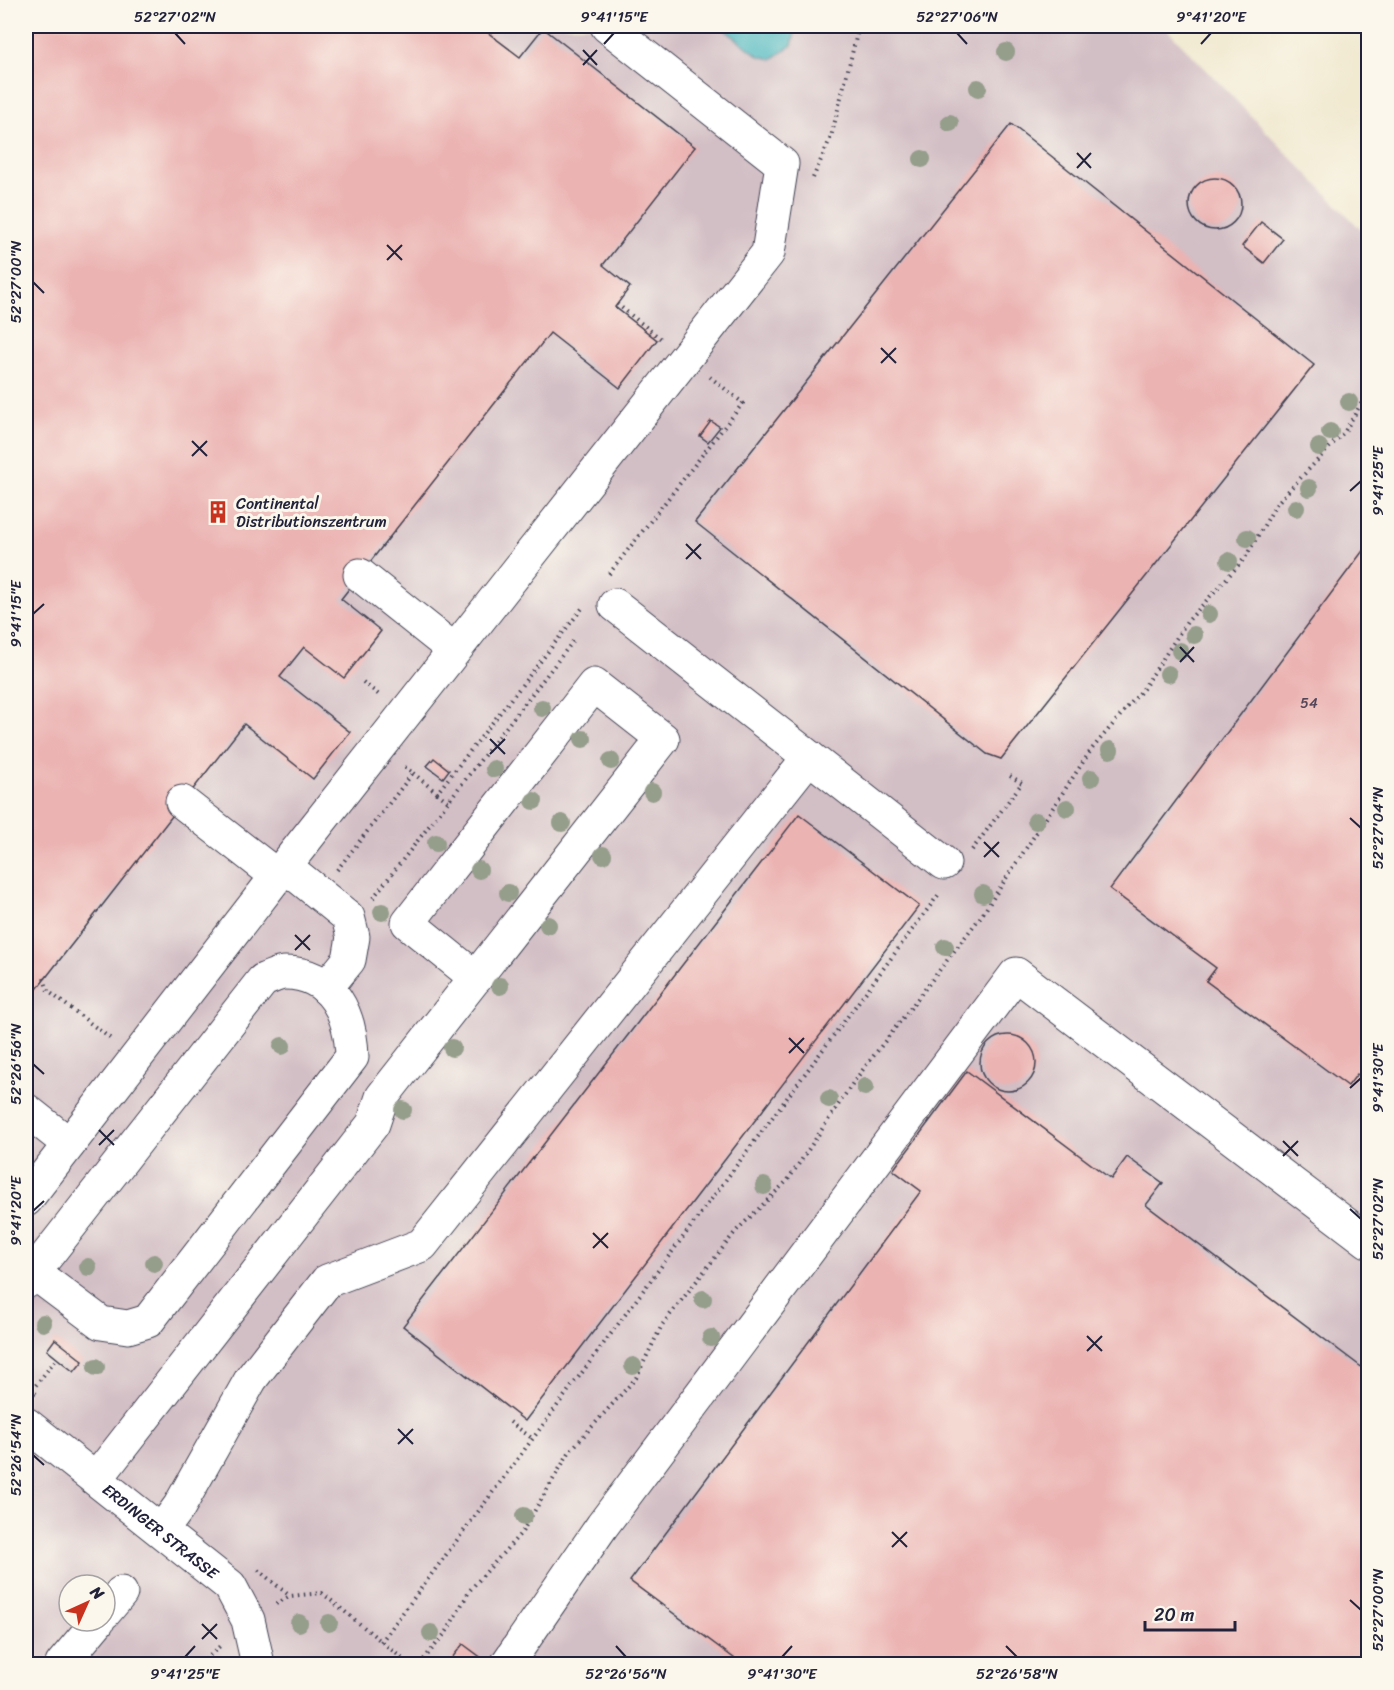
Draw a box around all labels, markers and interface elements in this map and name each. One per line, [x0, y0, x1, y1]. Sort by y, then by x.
text: 52°27'02"N [134, 4, 217, 30]
text: 9°41'15"E [580, 4, 649, 30]
text: 52°27'06"N [916, 4, 998, 30]
text: 9°41'20"E [1176, 4, 1248, 30]
text: 52°27'00"N [3, 240, 29, 323]
text: 9°41'25"E [1365, 445, 1391, 516]
place label: Continental Distributionszentrum [236, 489, 387, 536]
building icon: Continental Distributionszentrum [205, 499, 231, 525]
text: 9°41'15"E [3, 579, 29, 648]
house number: 54 [1300, 691, 1318, 716]
text: 52°27'04"N [1365, 786, 1391, 869]
text: 52°26'56"N [3, 1023, 29, 1105]
text: 9°41'30"E [1365, 1042, 1391, 1113]
text: 9°41'20"E [3, 1174, 29, 1246]
text: 52°27'02"N [1365, 1177, 1391, 1260]
text: 52°26'54"N [3, 1413, 29, 1496]
street label: ERDINGER STRASSE [96, 1475, 226, 1587]
text: 52°27'00"N [1365, 1568, 1391, 1651]
north arrow [57, 1573, 117, 1633]
text: N [82, 1578, 112, 1608]
scale bar [1145, 1594, 1235, 1632]
text: 20 m [1154, 1599, 1194, 1631]
text: 9°41'25"E [150, 1661, 221, 1687]
text: 52°26'56"N [585, 1661, 667, 1687]
text: 9°41'30"E [747, 1661, 818, 1687]
text: 52°26'58"N [976, 1661, 1059, 1687]

